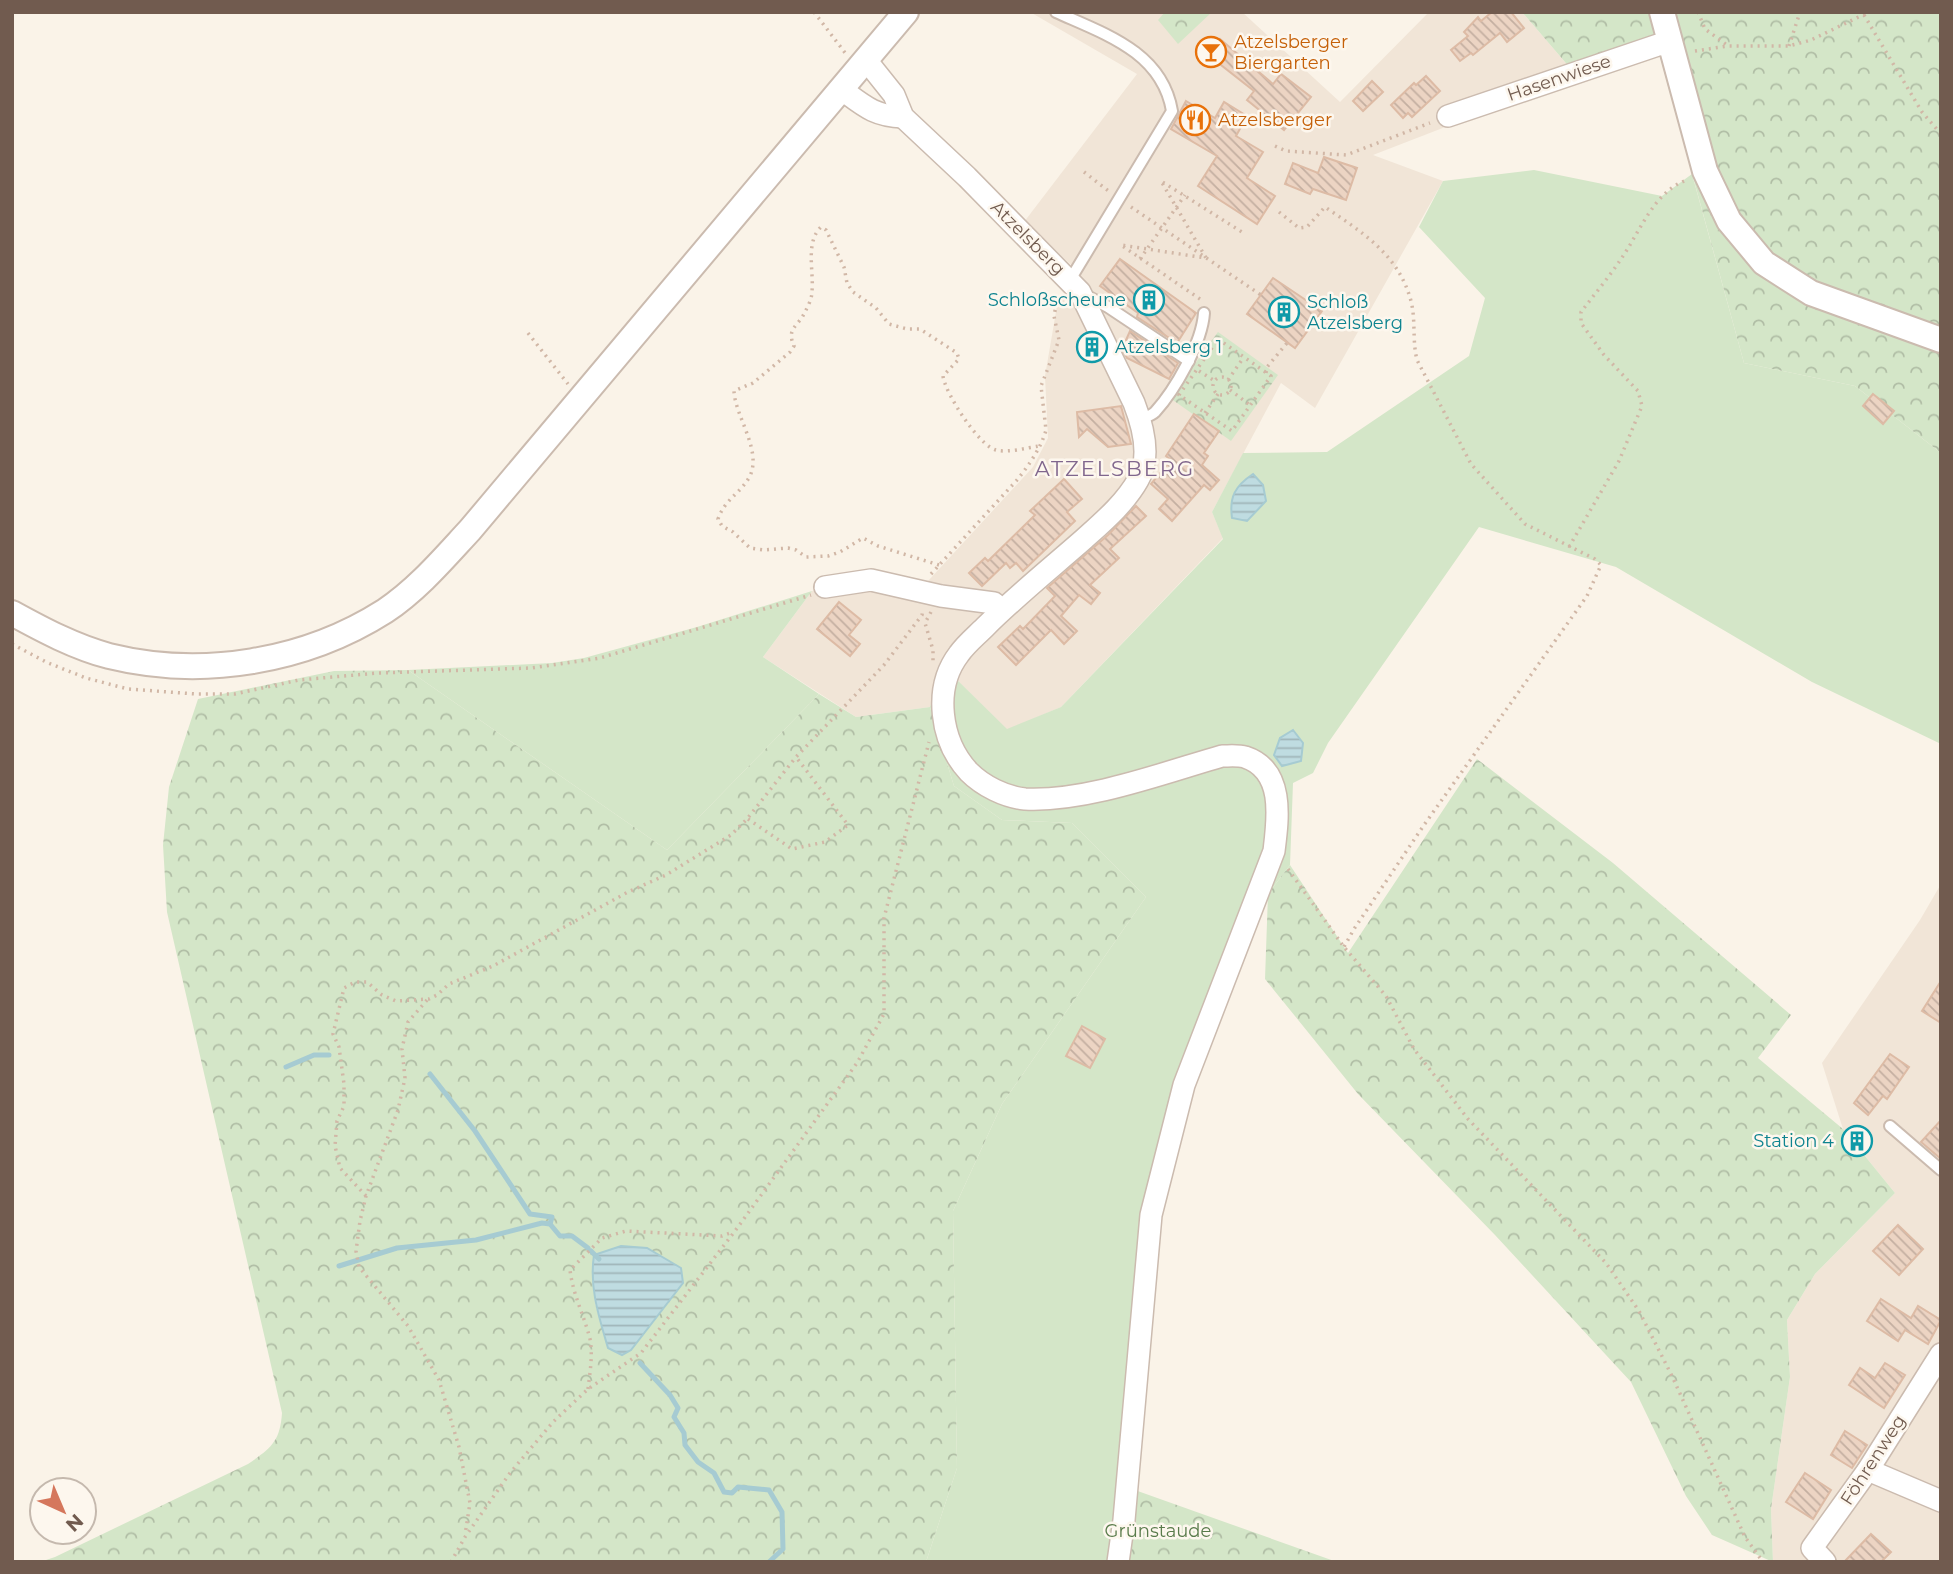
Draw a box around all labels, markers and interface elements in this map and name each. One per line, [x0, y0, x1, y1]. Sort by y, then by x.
place label: Atzelsberger Biergarten [1234, 31, 1348, 74]
bar icon: Atzelsberger Biergarten [1194, 35, 1228, 69]
street label: Hasenwiese [1504, 50, 1614, 106]
restaurant icon: Atzelsberger [1178, 103, 1212, 137]
place label: Atzelsberger [1218, 109, 1332, 131]
street label: Atzelsberg [986, 196, 1070, 280]
building icon: Schloßscheune [1132, 283, 1166, 317]
place label: Schloßscheune [988, 289, 1126, 311]
place label: Schloß Atzelsberg [1307, 291, 1403, 334]
building icon: Schloß Atzelsberg [1267, 295, 1301, 329]
building icon: Atzelsberg 1 [1075, 330, 1109, 364]
place label: Atzelsberg 1 [1115, 336, 1222, 358]
district label: ATZELSBERG [1035, 456, 1195, 481]
building icon: Station 4 [1840, 1124, 1874, 1158]
place label: Station 4 [1753, 1130, 1834, 1152]
street label: Föhrenweg [1836, 1411, 1910, 1509]
north arrow [28, 1476, 98, 1546]
text: N [61, 1509, 88, 1536]
park label: Grünstaude [1105, 1520, 1212, 1542]

